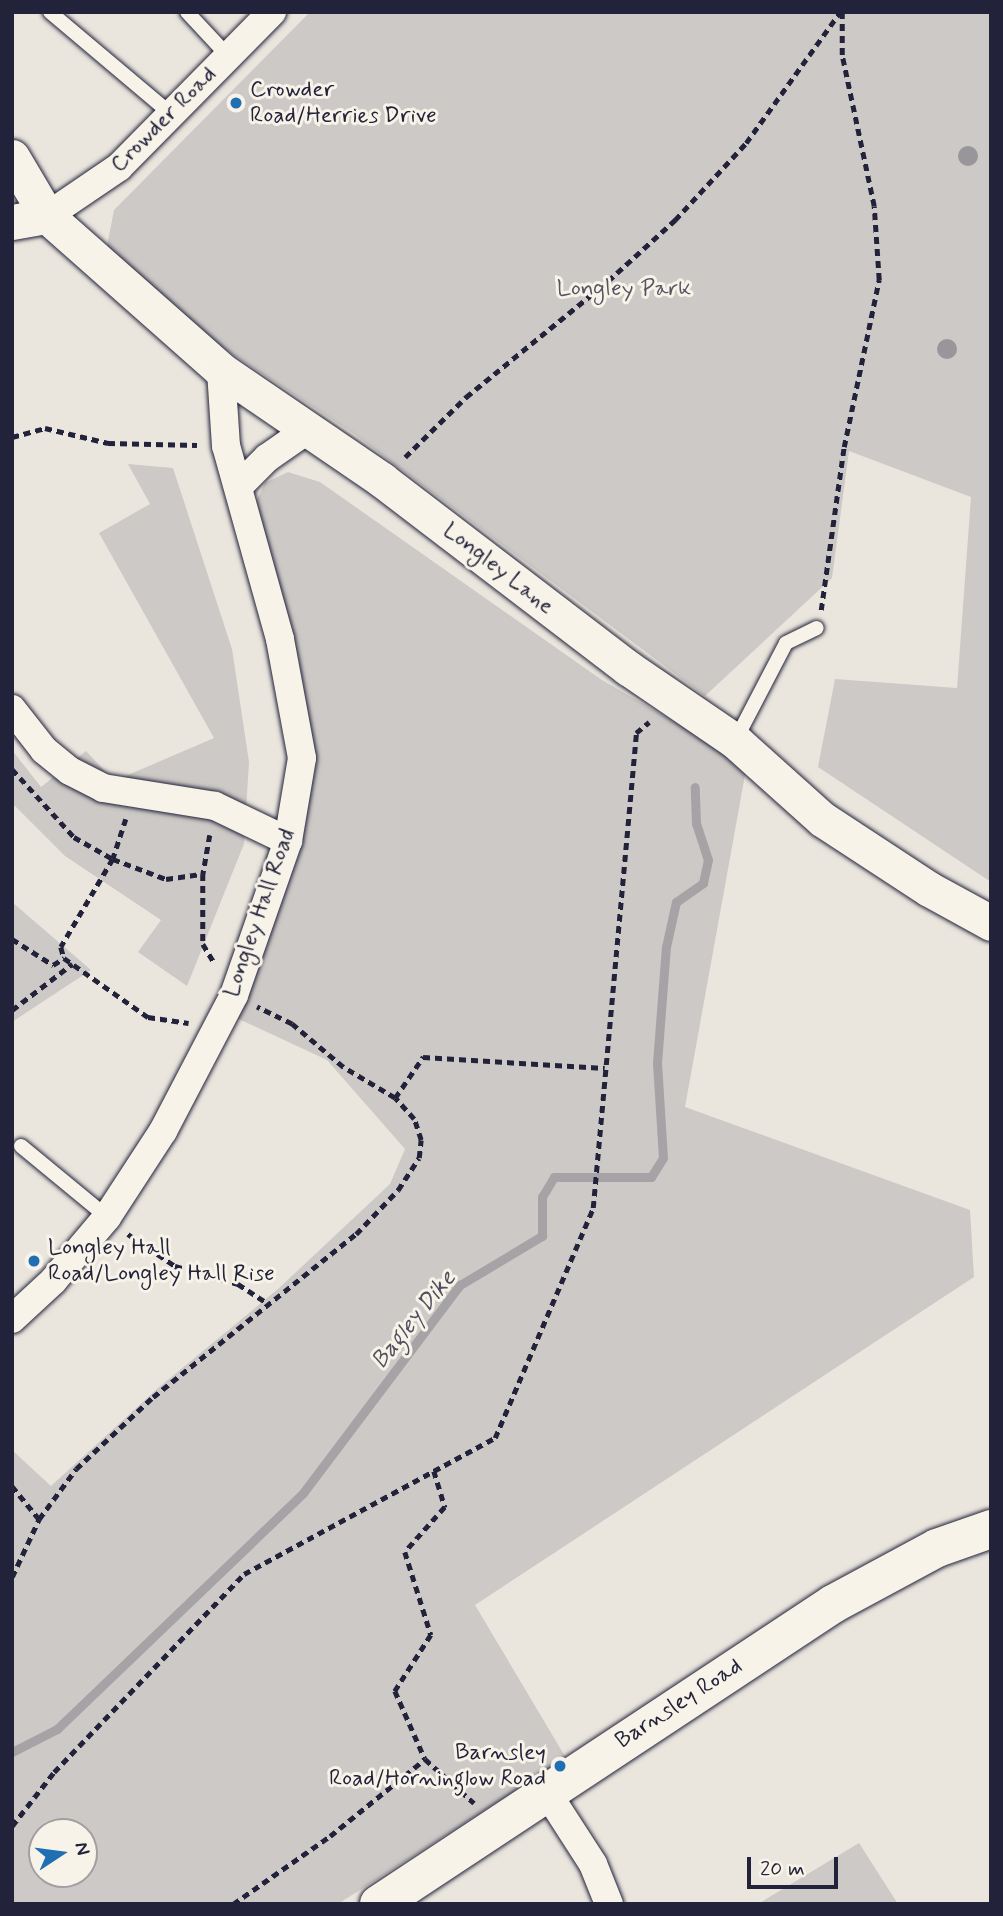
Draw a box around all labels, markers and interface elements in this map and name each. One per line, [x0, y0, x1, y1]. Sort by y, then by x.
street label: Crowder Road [106, 62, 222, 178]
place label: Crowder Road/Herries Drive [250, 76, 435, 130]
marker: Crowder Road/Herries Drive [228, 95, 244, 111]
park label: Longley Park [560, 275, 688, 303]
street label: Longley Lane [437, 517, 559, 621]
street label: Longley Hall Road [219, 827, 301, 999]
place label: Longley Hall Road/Longley Hall Rise [48, 1234, 269, 1288]
marker: Longley Hall Road/Longley Hall Rise [26, 1253, 42, 1269]
water label: Bagley Dike [365, 1265, 463, 1375]
street label: Barnsley Road [611, 1653, 747, 1755]
place label: Barnsley Road/Horninglow Road [329, 1739, 546, 1793]
marker: Barnsley Road/Horninglow Road [552, 1758, 568, 1774]
north arrow [28, 1818, 98, 1888]
text: N [68, 1840, 96, 1858]
scale bar [751, 1842, 842, 1886]
text: 20 m [760, 1855, 805, 1883]

